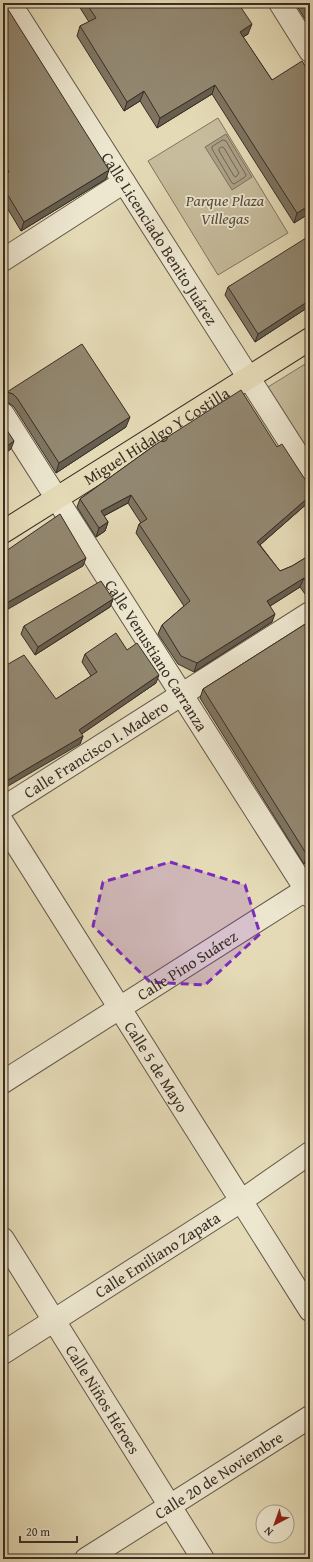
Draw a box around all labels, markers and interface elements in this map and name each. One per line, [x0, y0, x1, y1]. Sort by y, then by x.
street label: Calle Licenciado Benito Juárez [96, 147, 224, 330]
park label: Parque Plaza Villegas [185, 188, 265, 230]
street label: Miguel Hidalgo Y Costilla [79, 380, 234, 491]
street label: Calle Venustiano Carranza [99, 574, 214, 736]
street label: Calle Francisco I. Madero [19, 694, 173, 804]
street label: Calle Pino Suárez [132, 924, 242, 1006]
street label: Calle 5 de Mayo [119, 1016, 194, 1117]
street label: Calle Emiliano Zapata [90, 1205, 225, 1304]
street label: Calle Niños Héroes [60, 1340, 146, 1459]
street label: Calle 20 de Noviembre [150, 1425, 288, 1525]
north arrow [255, 1504, 295, 1544]
scale bar [20, 1518, 77, 1544]
text: 20 m [26, 1523, 50, 1540]
text: N [260, 1523, 276, 1540]

